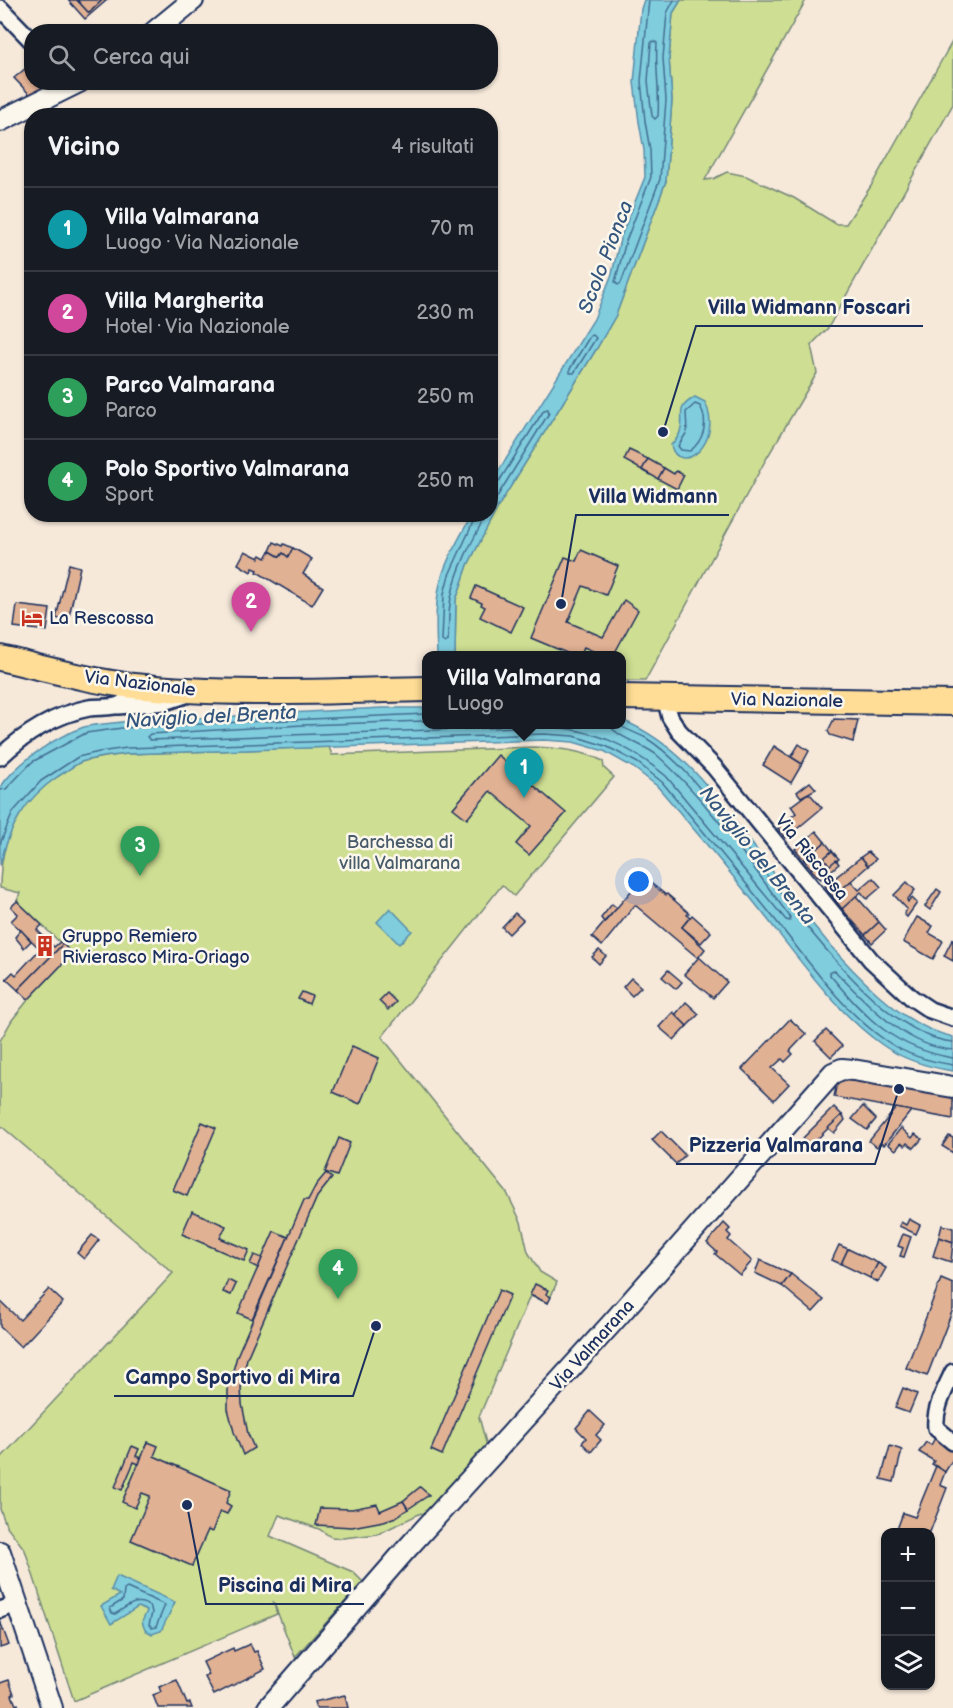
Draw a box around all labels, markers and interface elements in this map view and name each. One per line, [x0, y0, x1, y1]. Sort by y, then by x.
search box [24, 24, 498, 90]
icon: search [45, 41, 78, 74]
text: Cerca qui [93, 44, 190, 71]
text: Vicino [48, 132, 120, 163]
text: 4 risultati [391, 135, 474, 159]
water label: Scolo Pionca [573, 198, 638, 317]
text: Villa Valmarana [105, 204, 259, 231]
text: 1 [63, 217, 72, 241]
text: 70 m [430, 217, 474, 241]
text: Luogo · Via Nazionale [105, 231, 299, 255]
text: Villa Margherita [105, 288, 264, 315]
callout: Villa Widmann Foscari [696, 288, 923, 326]
text: Villa Widmann Foscari [708, 296, 910, 320]
text: 2 [62, 301, 73, 325]
text: 230 m [417, 301, 474, 325]
text: Hotel · Via Nazionale [105, 315, 290, 339]
text: Parco Valmarana [105, 372, 275, 399]
text: 3 [62, 385, 73, 409]
text: 250 m [417, 385, 474, 409]
text: Parco [105, 399, 157, 423]
text: Polo Sportivo Valmarana [105, 456, 349, 483]
text: 4 [62, 469, 73, 493]
text: 250 m [417, 469, 474, 493]
callout: Villa Widmann [576, 477, 729, 515]
text: Sport [105, 483, 154, 507]
text: Villa Widmann [588, 485, 718, 509]
pin: 2 [232, 582, 270, 632]
hotel icon: La Rescossa [20, 606, 44, 630]
place label: La Rescossa [49, 608, 154, 629]
popup [422, 651, 626, 729]
text: Villa Valmarana [447, 665, 601, 692]
street label: Via Nazionale [83, 666, 197, 701]
street label: Via Nazionale [731, 689, 844, 712]
text: Luogo [447, 692, 504, 716]
water label: Naviglio del Brenta [125, 701, 297, 733]
pin: 1 [504, 748, 544, 798]
water label: Naviglio del Brenta [694, 781, 820, 930]
street label: Via Riscossa [771, 810, 853, 904]
pin: 3 [120, 826, 160, 876]
park label: Barchessa di villa Valmarana [339, 832, 460, 874]
your location [624, 867, 653, 896]
place label: Gruppo Remiero Rivierasco Mira-Oriago [62, 926, 250, 968]
building icon: Gruppo Remiero Rivierasco Mira-Oriago [33, 934, 57, 958]
callout: Pizzeria Valmarana [676, 1126, 875, 1164]
text: Pizzeria Valmarana [689, 1134, 863, 1158]
pin: 4 [318, 1250, 358, 1299]
street label: Via Valmarana [546, 1295, 639, 1395]
callout: Campo Sportivo di Mira [114, 1358, 353, 1396]
text: Campo Sportivo di Mira [126, 1366, 340, 1390]
map controls [881, 1528, 935, 1690]
button: + [881, 1528, 935, 1582]
callout: Piscina di Mira [206, 1566, 364, 1604]
text: Piscina di Mira [218, 1574, 352, 1598]
button: − [881, 1582, 935, 1636]
button: layers [881, 1636, 935, 1690]

